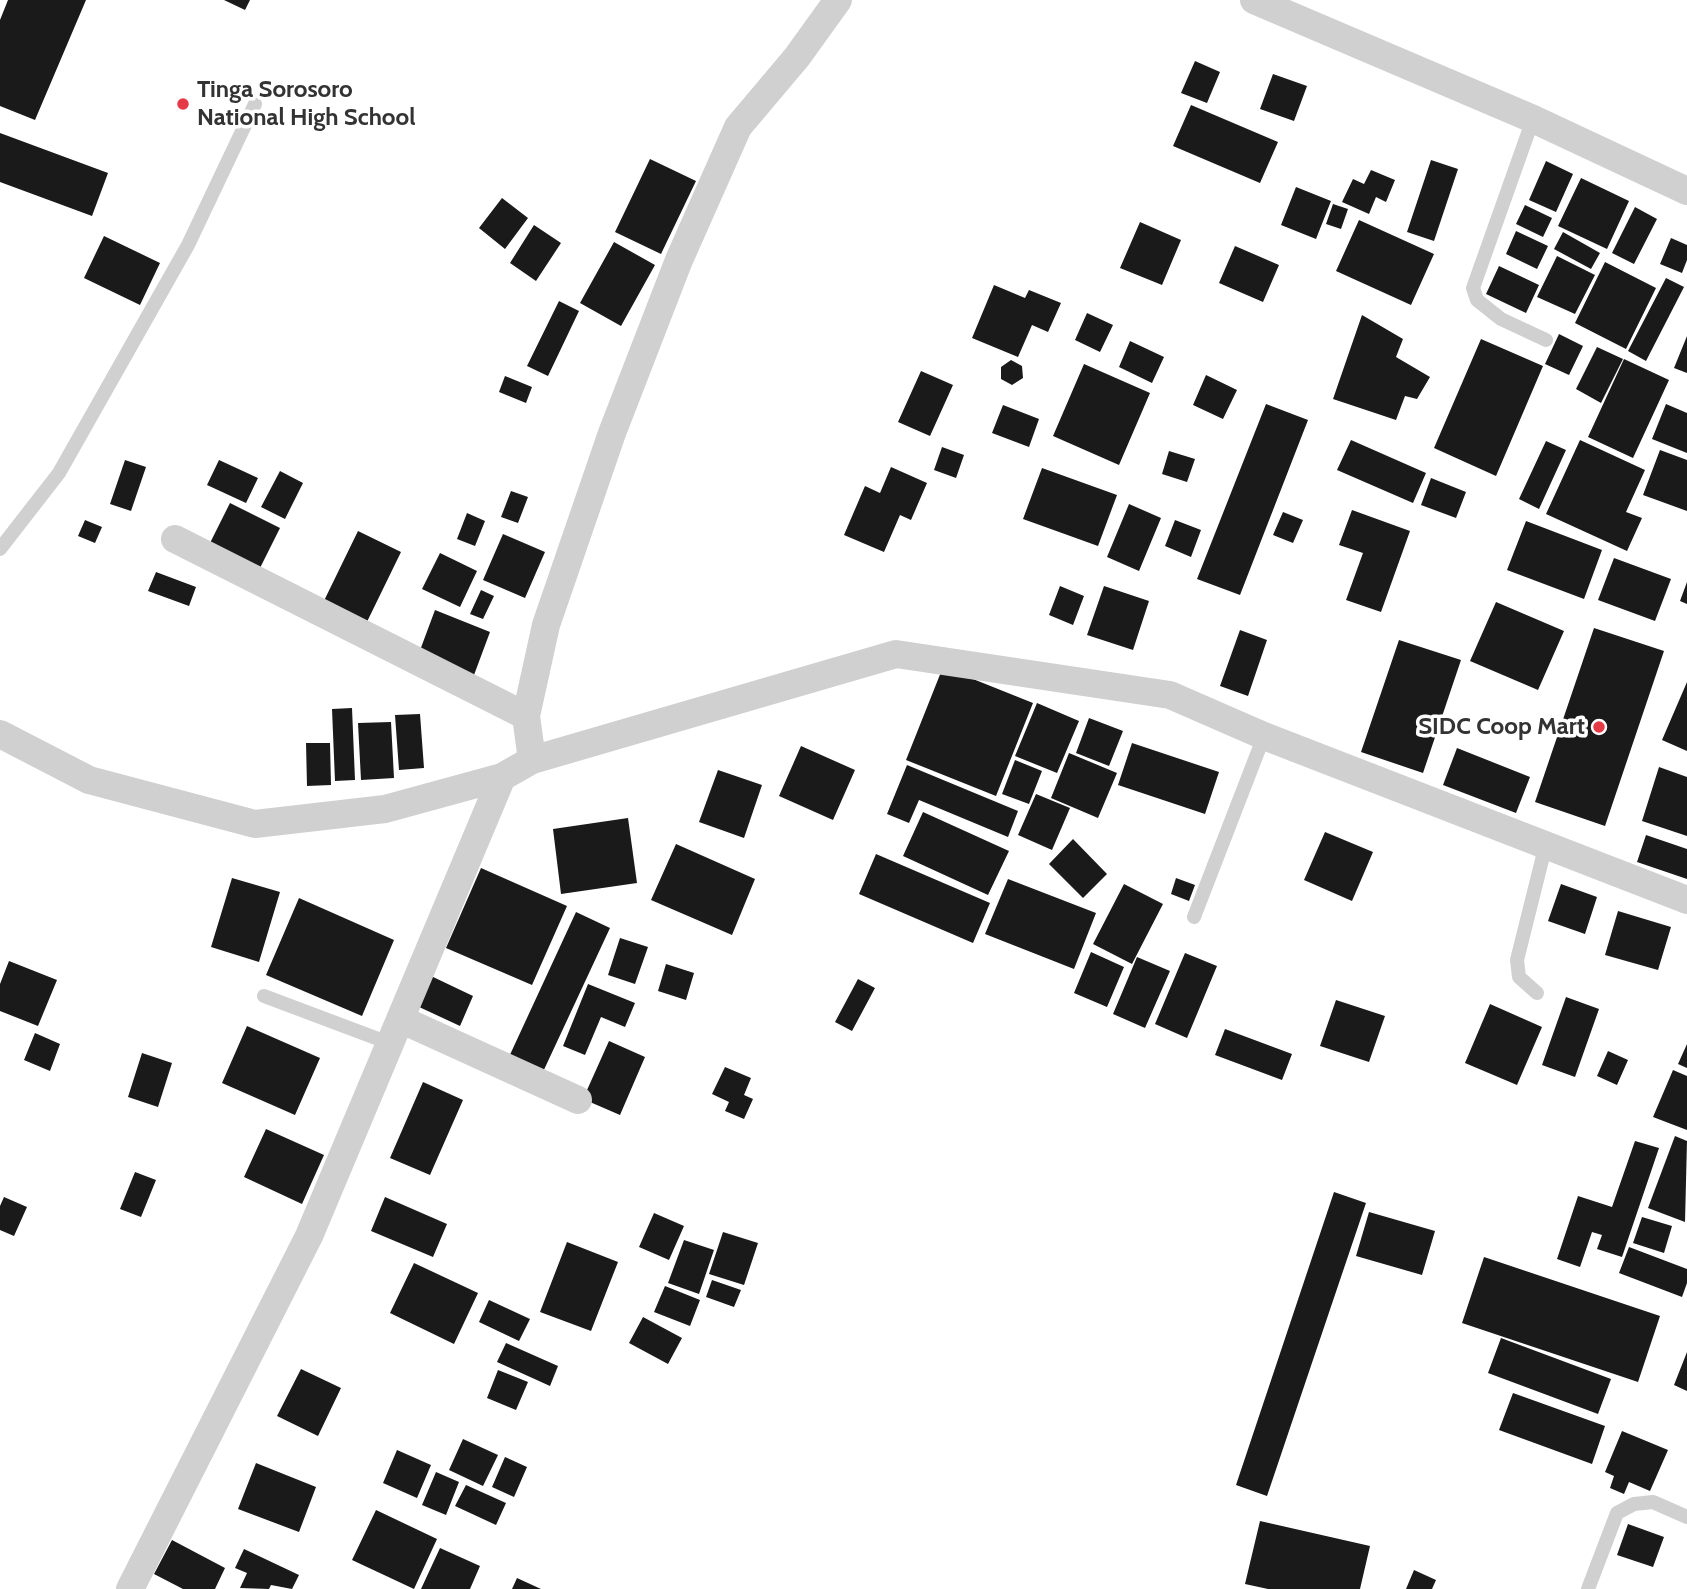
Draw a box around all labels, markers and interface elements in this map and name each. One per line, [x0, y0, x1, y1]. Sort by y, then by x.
place label: Tinga Sorosoro National High School [197, 76, 416, 132]
marker: Tinga Sorosoro National High School [175, 96, 191, 112]
place label: SIDC Coop Mart [1418, 713, 1585, 741]
marker: SIDC Coop Mart [1591, 719, 1607, 735]

